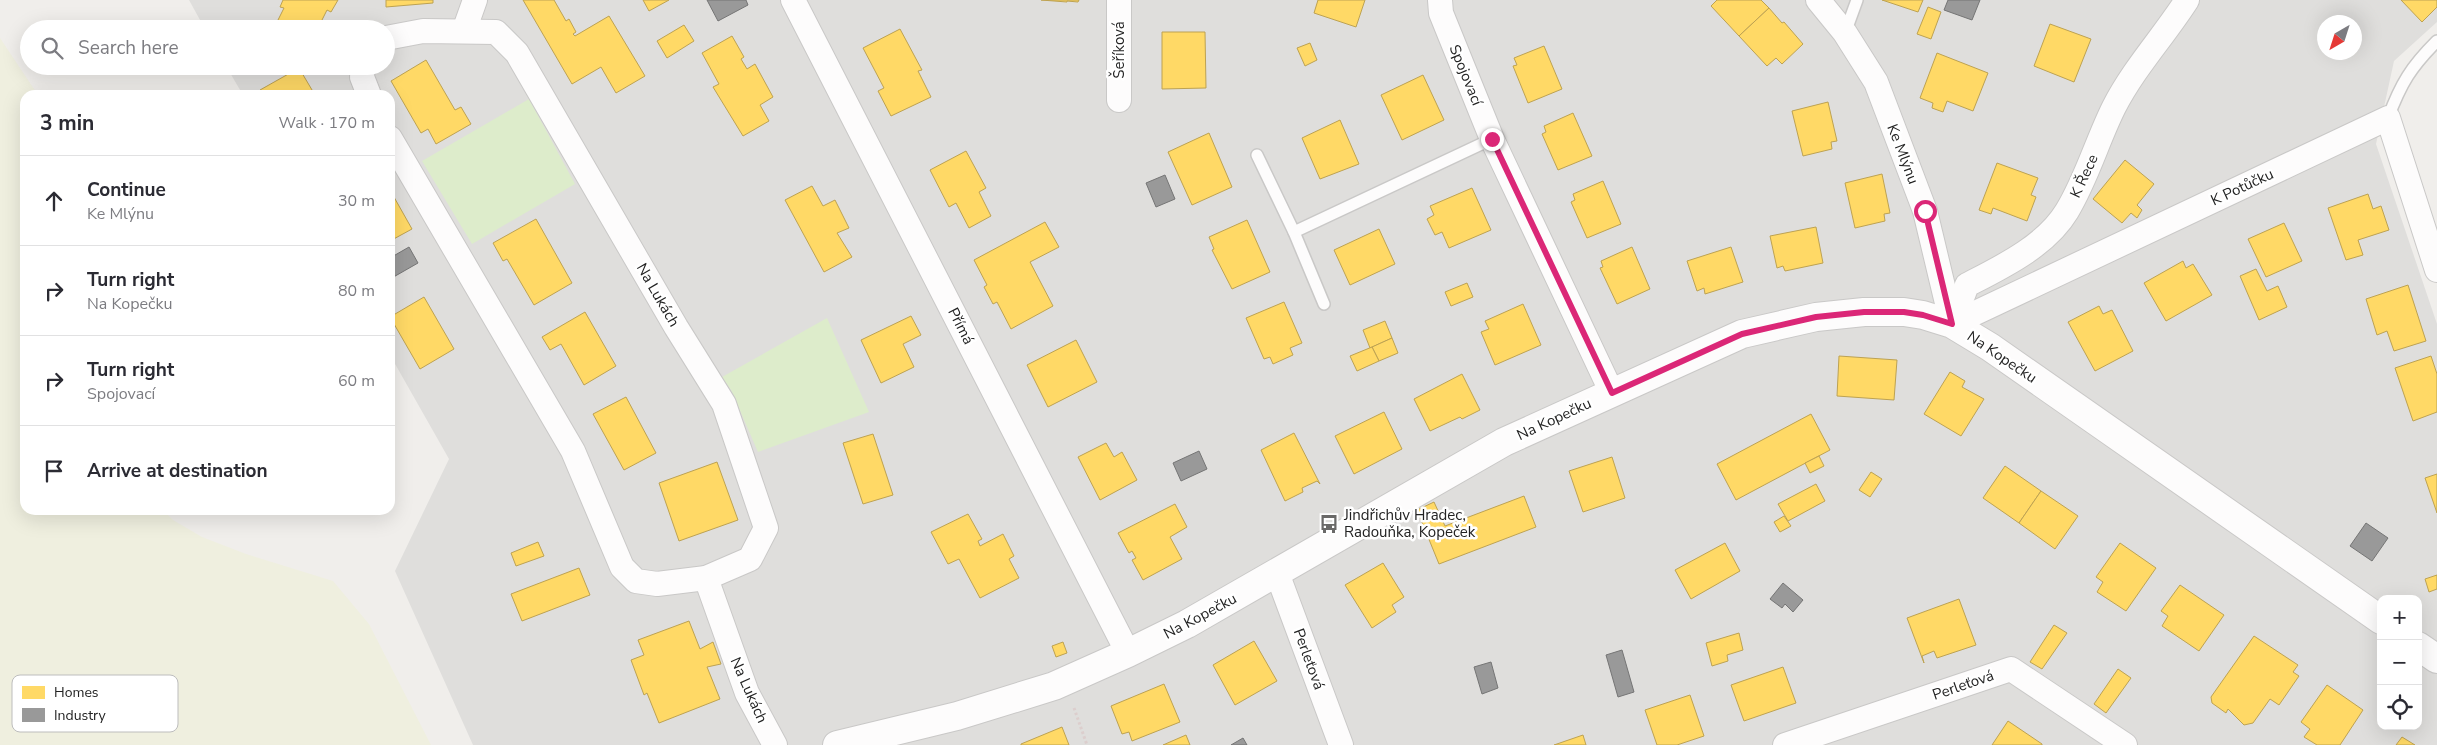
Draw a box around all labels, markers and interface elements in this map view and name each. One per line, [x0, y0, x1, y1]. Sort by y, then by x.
north arrow [2317, 15, 2362, 60]
search box [20, 20, 395, 75]
street label: Šeříková [1108, 21, 1129, 79]
icon: search [38, 34, 66, 62]
text: Search here [78, 35, 179, 61]
street label: Spojovací [1445, 42, 1488, 110]
text: 3 min [40, 109, 94, 137]
text: Walk · 170 m [279, 112, 375, 134]
street label: Ke Mlýnu [1882, 121, 1924, 187]
route end [1481, 128, 1504, 151]
street label: K Řece [2065, 151, 2103, 201]
street label: K Potůčku [2207, 164, 2277, 210]
text: Continue [87, 177, 166, 203]
icon: ahead [40, 187, 68, 215]
text: 30 m [338, 190, 375, 212]
route start [1914, 200, 1937, 223]
text: Ke Mlýnu [87, 203, 154, 225]
street label: Na Lukách [632, 260, 684, 330]
text: Turn right [87, 267, 174, 293]
icon: right [40, 277, 68, 305]
text: 80 m [338, 280, 375, 302]
text: Na Kopečku [87, 293, 172, 315]
street label: Přímá [943, 304, 979, 348]
street label: Na Kopečku [1963, 326, 2041, 388]
text: Turn right [87, 357, 174, 383]
icon: right [40, 367, 68, 395]
text: 60 m [338, 370, 375, 392]
text: Spojovací [87, 383, 155, 405]
street label: Na Kopečku [1514, 393, 1594, 445]
icon: arrive [40, 457, 68, 485]
text: Arrive at destination [87, 458, 268, 484]
place label: Jindřichův Hradec, Radouňka, Kopeček [1343, 505, 1476, 542]
bus stop icon: Jindřichův Hradec, Radouňka, Kopeček [1318, 513, 1340, 535]
street label: Na Kopečku [1160, 588, 1240, 644]
map controls [2377, 595, 2422, 730]
button: + [2377, 595, 2422, 640]
street label: Perleťová [1289, 626, 1329, 692]
button: − [2377, 640, 2422, 685]
street label: Na Lukách [726, 654, 772, 726]
street label: Perleťová [1930, 665, 1996, 705]
legend [12, 675, 178, 732]
text: Homes [54, 683, 99, 702]
button: locate [2377, 685, 2422, 730]
text: Industry [54, 706, 107, 725]

